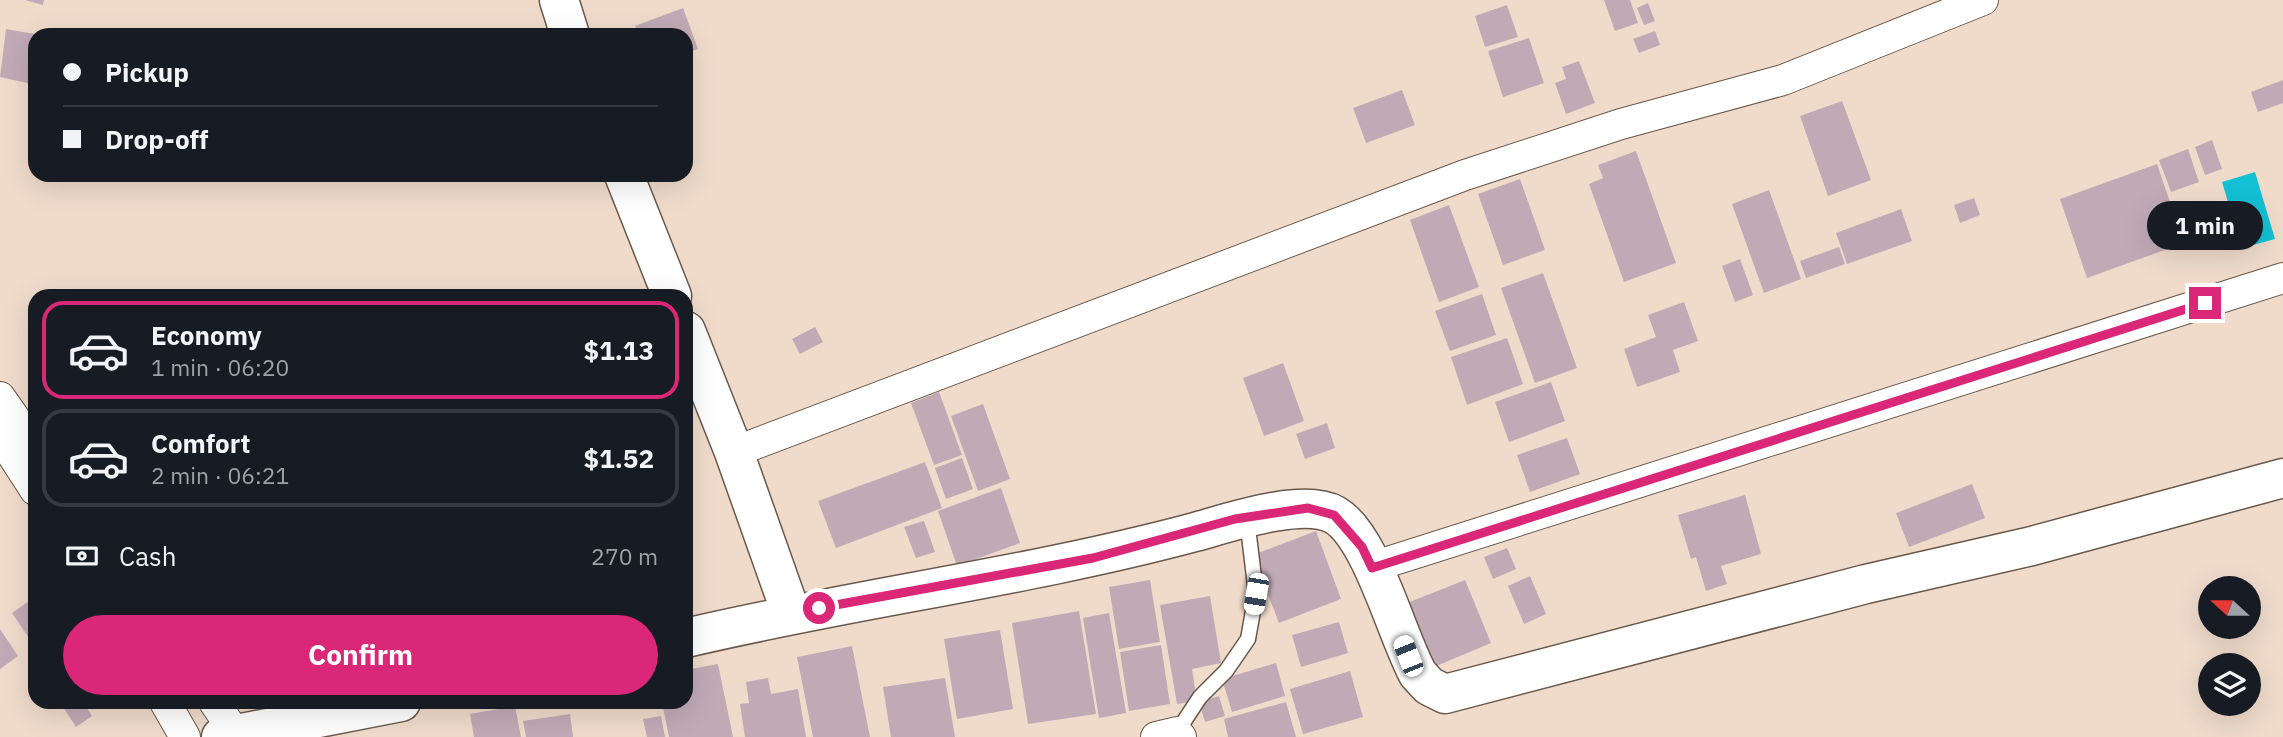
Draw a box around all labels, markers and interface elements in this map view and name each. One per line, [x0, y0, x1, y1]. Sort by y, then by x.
text: Pickup [105, 55, 189, 89]
text: Drop-off [105, 122, 208, 156]
callout: 1 min [2147, 202, 2263, 250]
text: 1 min [2175, 210, 2235, 240]
route end [2189, 287, 2221, 319]
text: Economy [151, 318, 262, 352]
icon: car [67, 319, 130, 382]
text: $1.13 [584, 333, 654, 367]
text: 1 min · 06:20 [151, 352, 289, 382]
text: Comfort [151, 426, 250, 460]
icon: car [67, 427, 130, 490]
text: $1.52 [584, 441, 654, 475]
text: 2 min · 06:21 [151, 460, 289, 490]
icon: cash [63, 537, 101, 575]
text: Cash [119, 539, 176, 573]
text: 270 m [591, 541, 658, 571]
car [1243, 571, 1270, 617]
north arrow [2198, 576, 2261, 639]
map controls [2198, 576, 2261, 716]
route start [803, 592, 835, 624]
button: Confirm [63, 615, 658, 695]
car [1391, 633, 1426, 679]
button: layers [2198, 653, 2261, 716]

